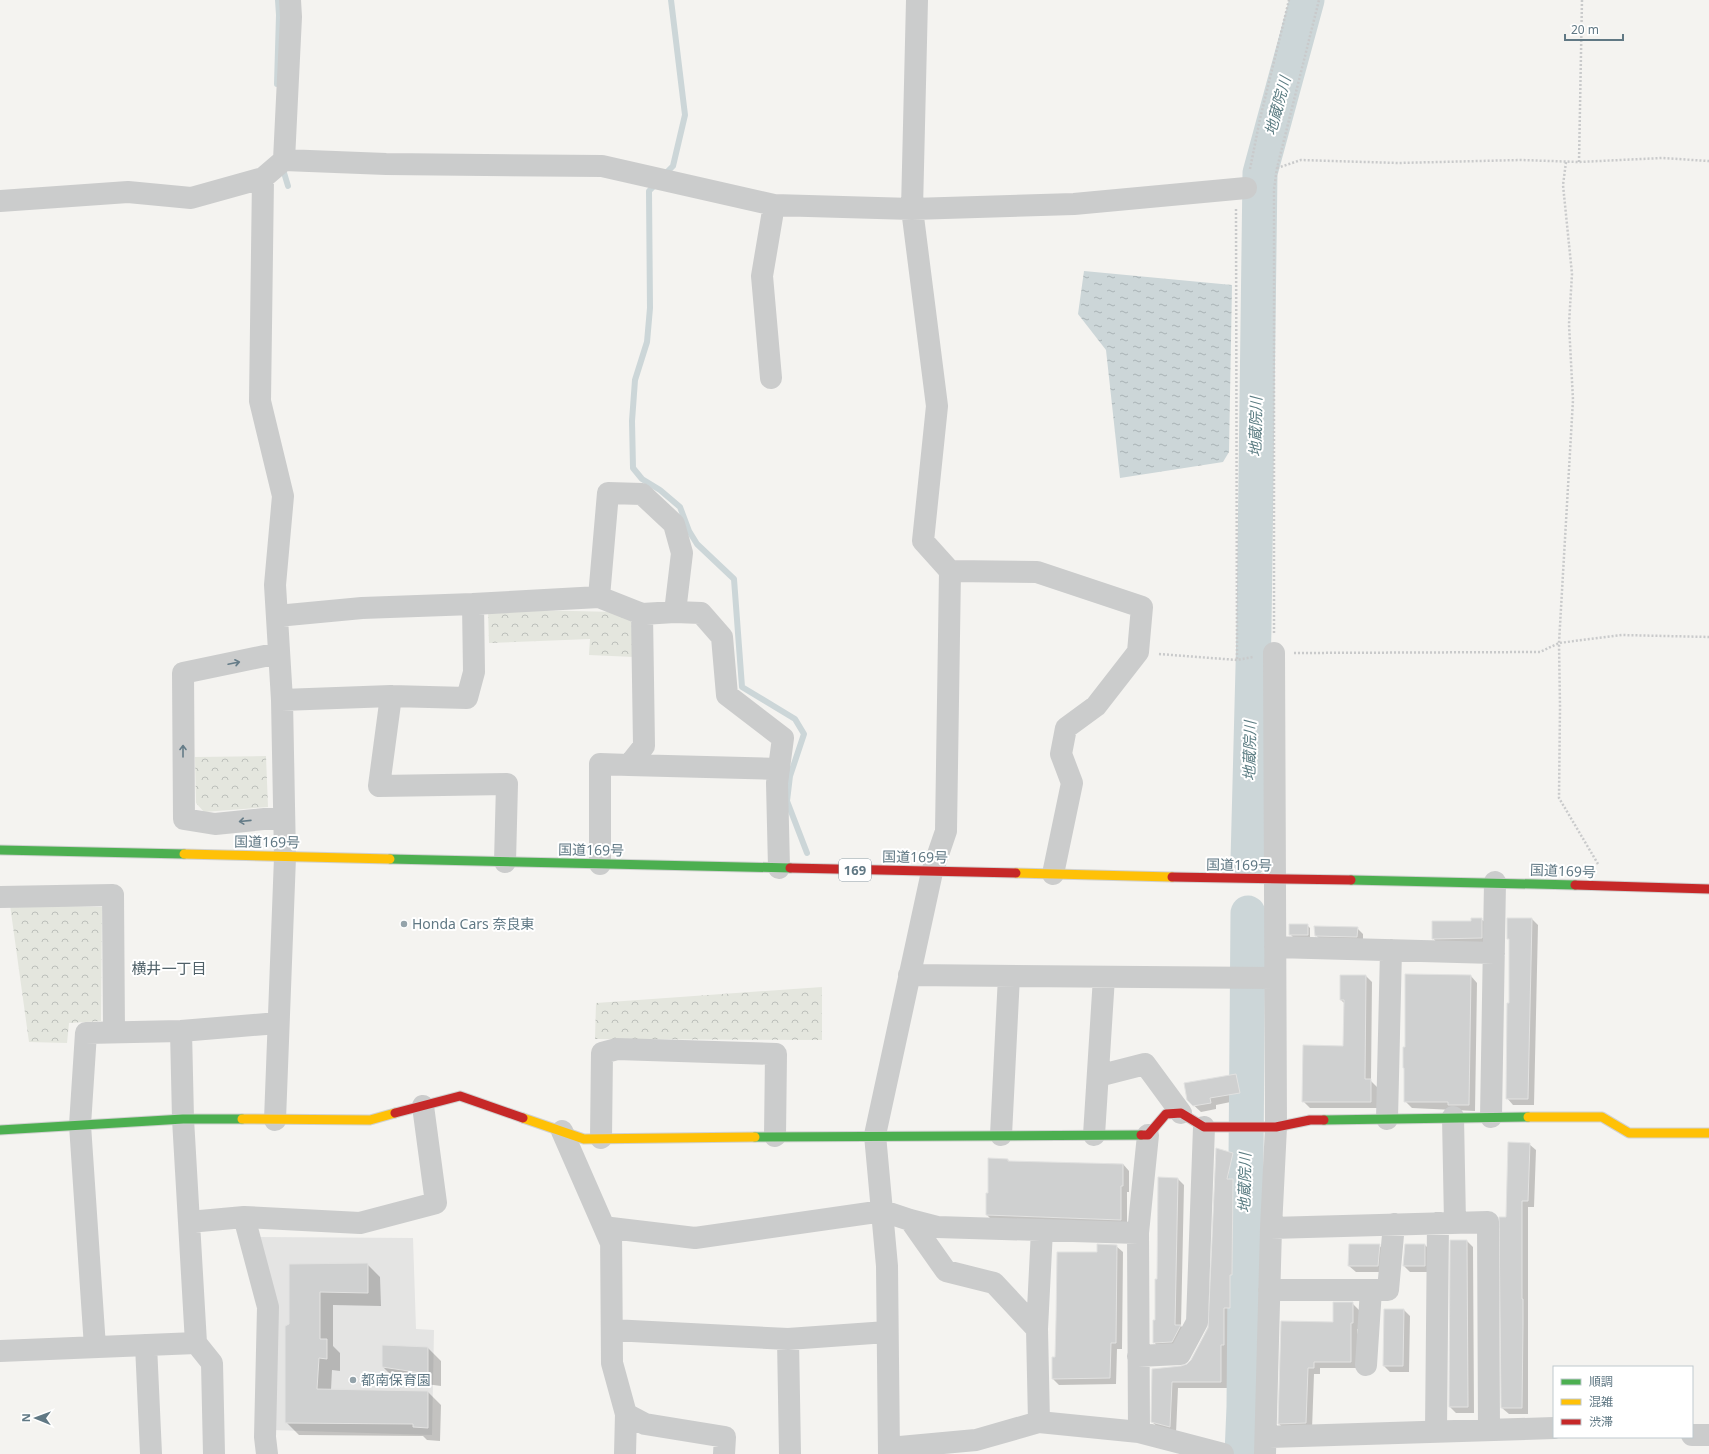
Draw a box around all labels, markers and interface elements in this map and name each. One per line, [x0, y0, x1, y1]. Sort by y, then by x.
scale bar [1565, 16, 1623, 42]
text: 20 m [1571, 21, 1599, 38]
water label: 地蔵院川 [1260, 72, 1295, 137]
water label: 地蔵院川 [1244, 395, 1266, 457]
one-way arrow [227, 658, 240, 666]
water label: 地蔵院川 [1238, 719, 1260, 781]
one-way arrow [179, 745, 187, 758]
one-way arrow [239, 817, 252, 824]
street label: 国道169号 [234, 831, 300, 852]
street label: 国道169号 [558, 839, 624, 860]
street label: 国道169号 [882, 846, 948, 867]
street label: 国道169号 [1206, 854, 1272, 875]
road number: 169 [839, 859, 871, 881]
street label: 国道169号 [1530, 860, 1596, 881]
place label: Honda Cars 奈良東 [412, 914, 534, 933]
marker: Honda Cars 奈良東 [399, 919, 409, 929]
district label: 横井一丁目 [131, 958, 207, 978]
water label: 地蔵院川 [1233, 1151, 1255, 1213]
legend [1553, 1366, 1693, 1438]
place label: 都南保育園 [361, 1370, 431, 1389]
text: 順調 [1589, 1373, 1613, 1390]
marker: 都南保育園 [348, 1375, 358, 1385]
text: 混雑 [1589, 1393, 1613, 1410]
north arrow [16, 1398, 56, 1438]
text: N [18, 1413, 33, 1422]
text: 渋滞 [1589, 1413, 1613, 1430]

